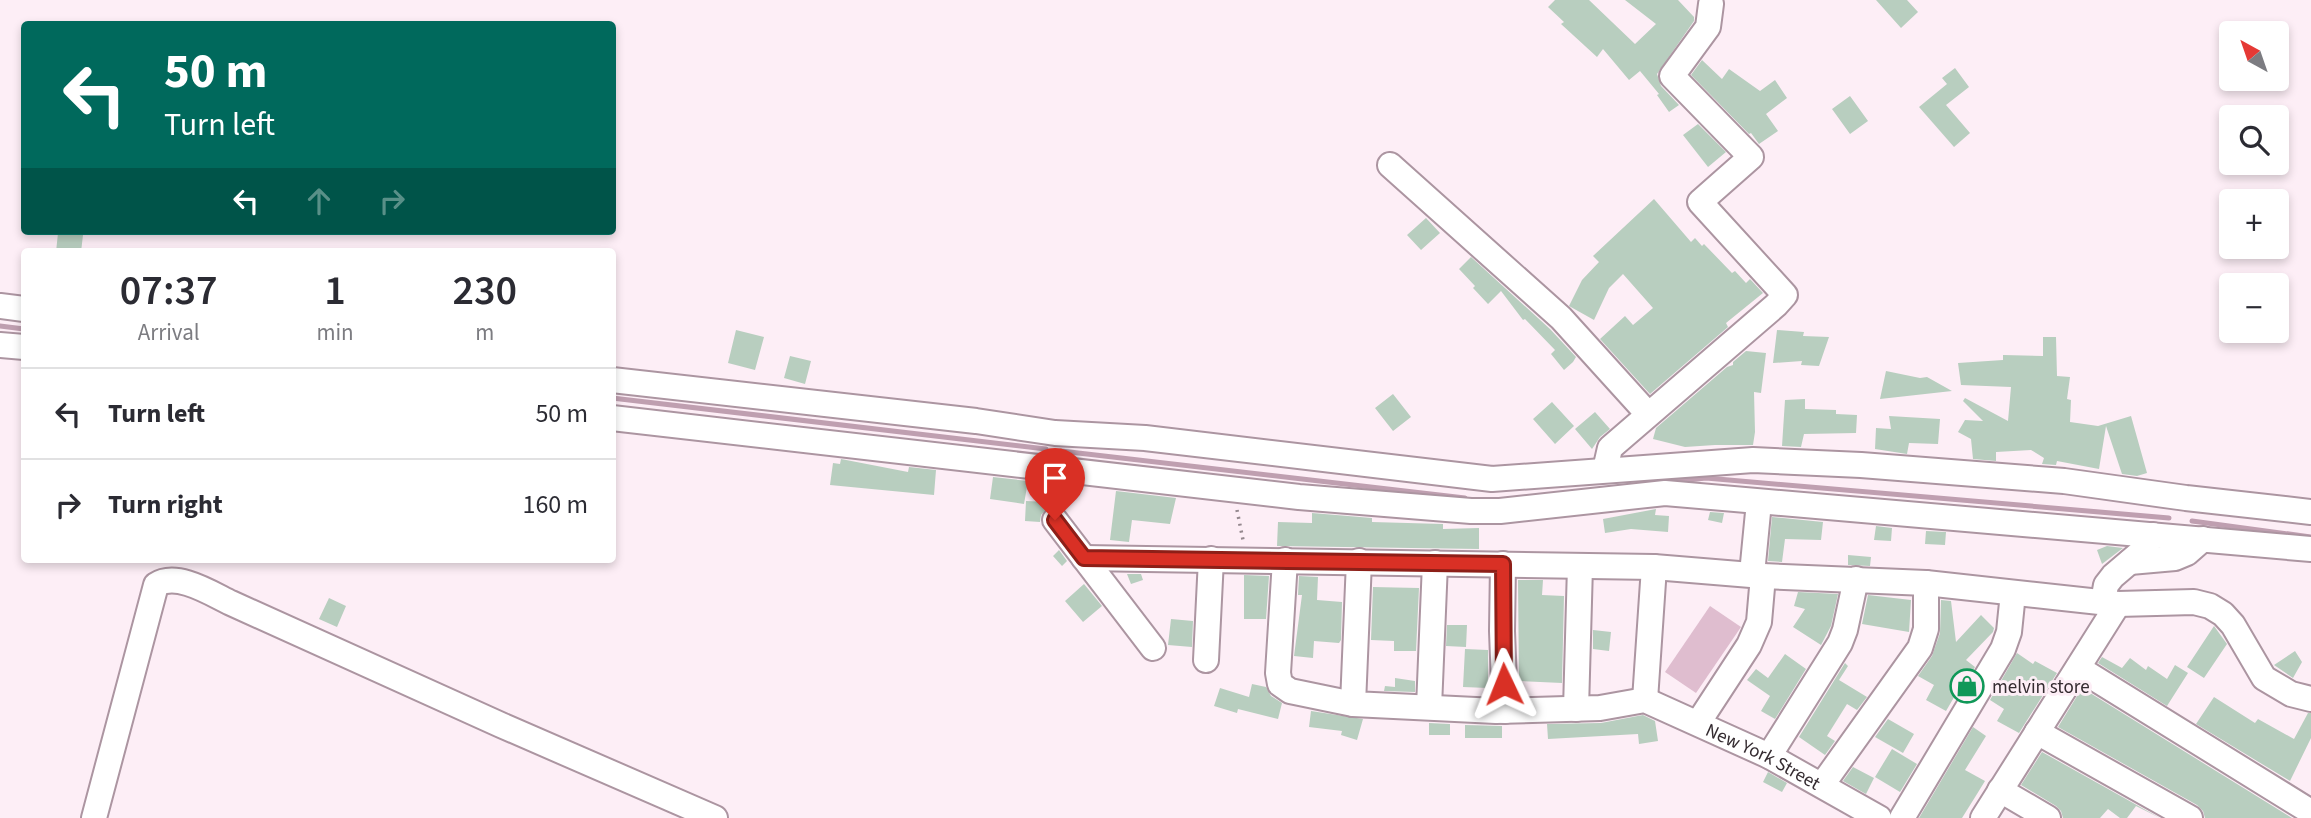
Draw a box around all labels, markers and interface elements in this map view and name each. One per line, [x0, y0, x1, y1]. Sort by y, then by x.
north arrow [2219, 21, 2289, 91]
map controls [2219, 21, 2289, 343]
text: 50 m [164, 37, 268, 107]
icon: left [49, 49, 140, 140]
text: Turn left [164, 102, 275, 148]
button: search [2219, 105, 2289, 175]
icon: left [227, 182, 265, 220]
icon: ahead [300, 182, 338, 220]
icon: right [373, 182, 411, 220]
button: + [2219, 189, 2289, 259]
text: 07:37 [120, 261, 218, 321]
text: 1 [324, 261, 346, 321]
text: 230 [453, 261, 517, 321]
button: − [2219, 273, 2289, 343]
text: Arrival [138, 316, 200, 349]
text: min [316, 316, 354, 349]
text: m [475, 316, 494, 349]
icon: left [49, 395, 87, 433]
text: Turn left [108, 395, 205, 432]
text: 50 m [535, 395, 588, 432]
pin [1025, 448, 1085, 520]
icon: arrive [1036, 459, 1074, 497]
icon: right [49, 486, 87, 524]
text: Turn right [108, 486, 223, 523]
text: 160 m [522, 486, 588, 523]
position arrow [1467, 647, 1541, 721]
shop icon: melvin store [1948, 667, 1986, 705]
place label: melvin store [1992, 674, 2090, 701]
street label: New York Street [1701, 717, 1826, 798]

